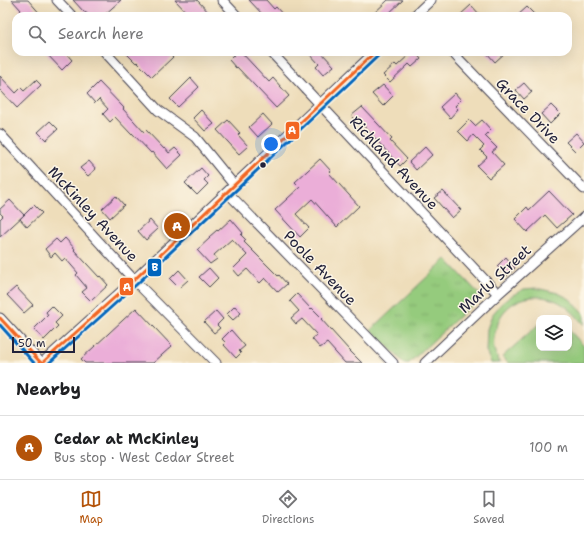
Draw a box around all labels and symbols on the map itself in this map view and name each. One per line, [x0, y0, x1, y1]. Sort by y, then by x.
street label: Grace Drive [491, 74, 565, 148]
street label: Richland Avenue [345, 112, 443, 214]
line badge: A [285, 121, 300, 140]
text: A [288, 123, 297, 138]
your location [261, 134, 281, 154]
unlabelled marker [258, 160, 268, 170]
street label: McKinley Avenue [44, 162, 142, 266]
pin: A [164, 211, 190, 241]
street label: Poole Avenue [279, 226, 361, 310]
street label: Marlu Street [454, 240, 536, 318]
line badge: B [147, 258, 162, 277]
text: B [152, 260, 159, 275]
line badge: A [119, 277, 134, 296]
text: A [123, 280, 132, 295]
scale bar [12, 335, 75, 354]

